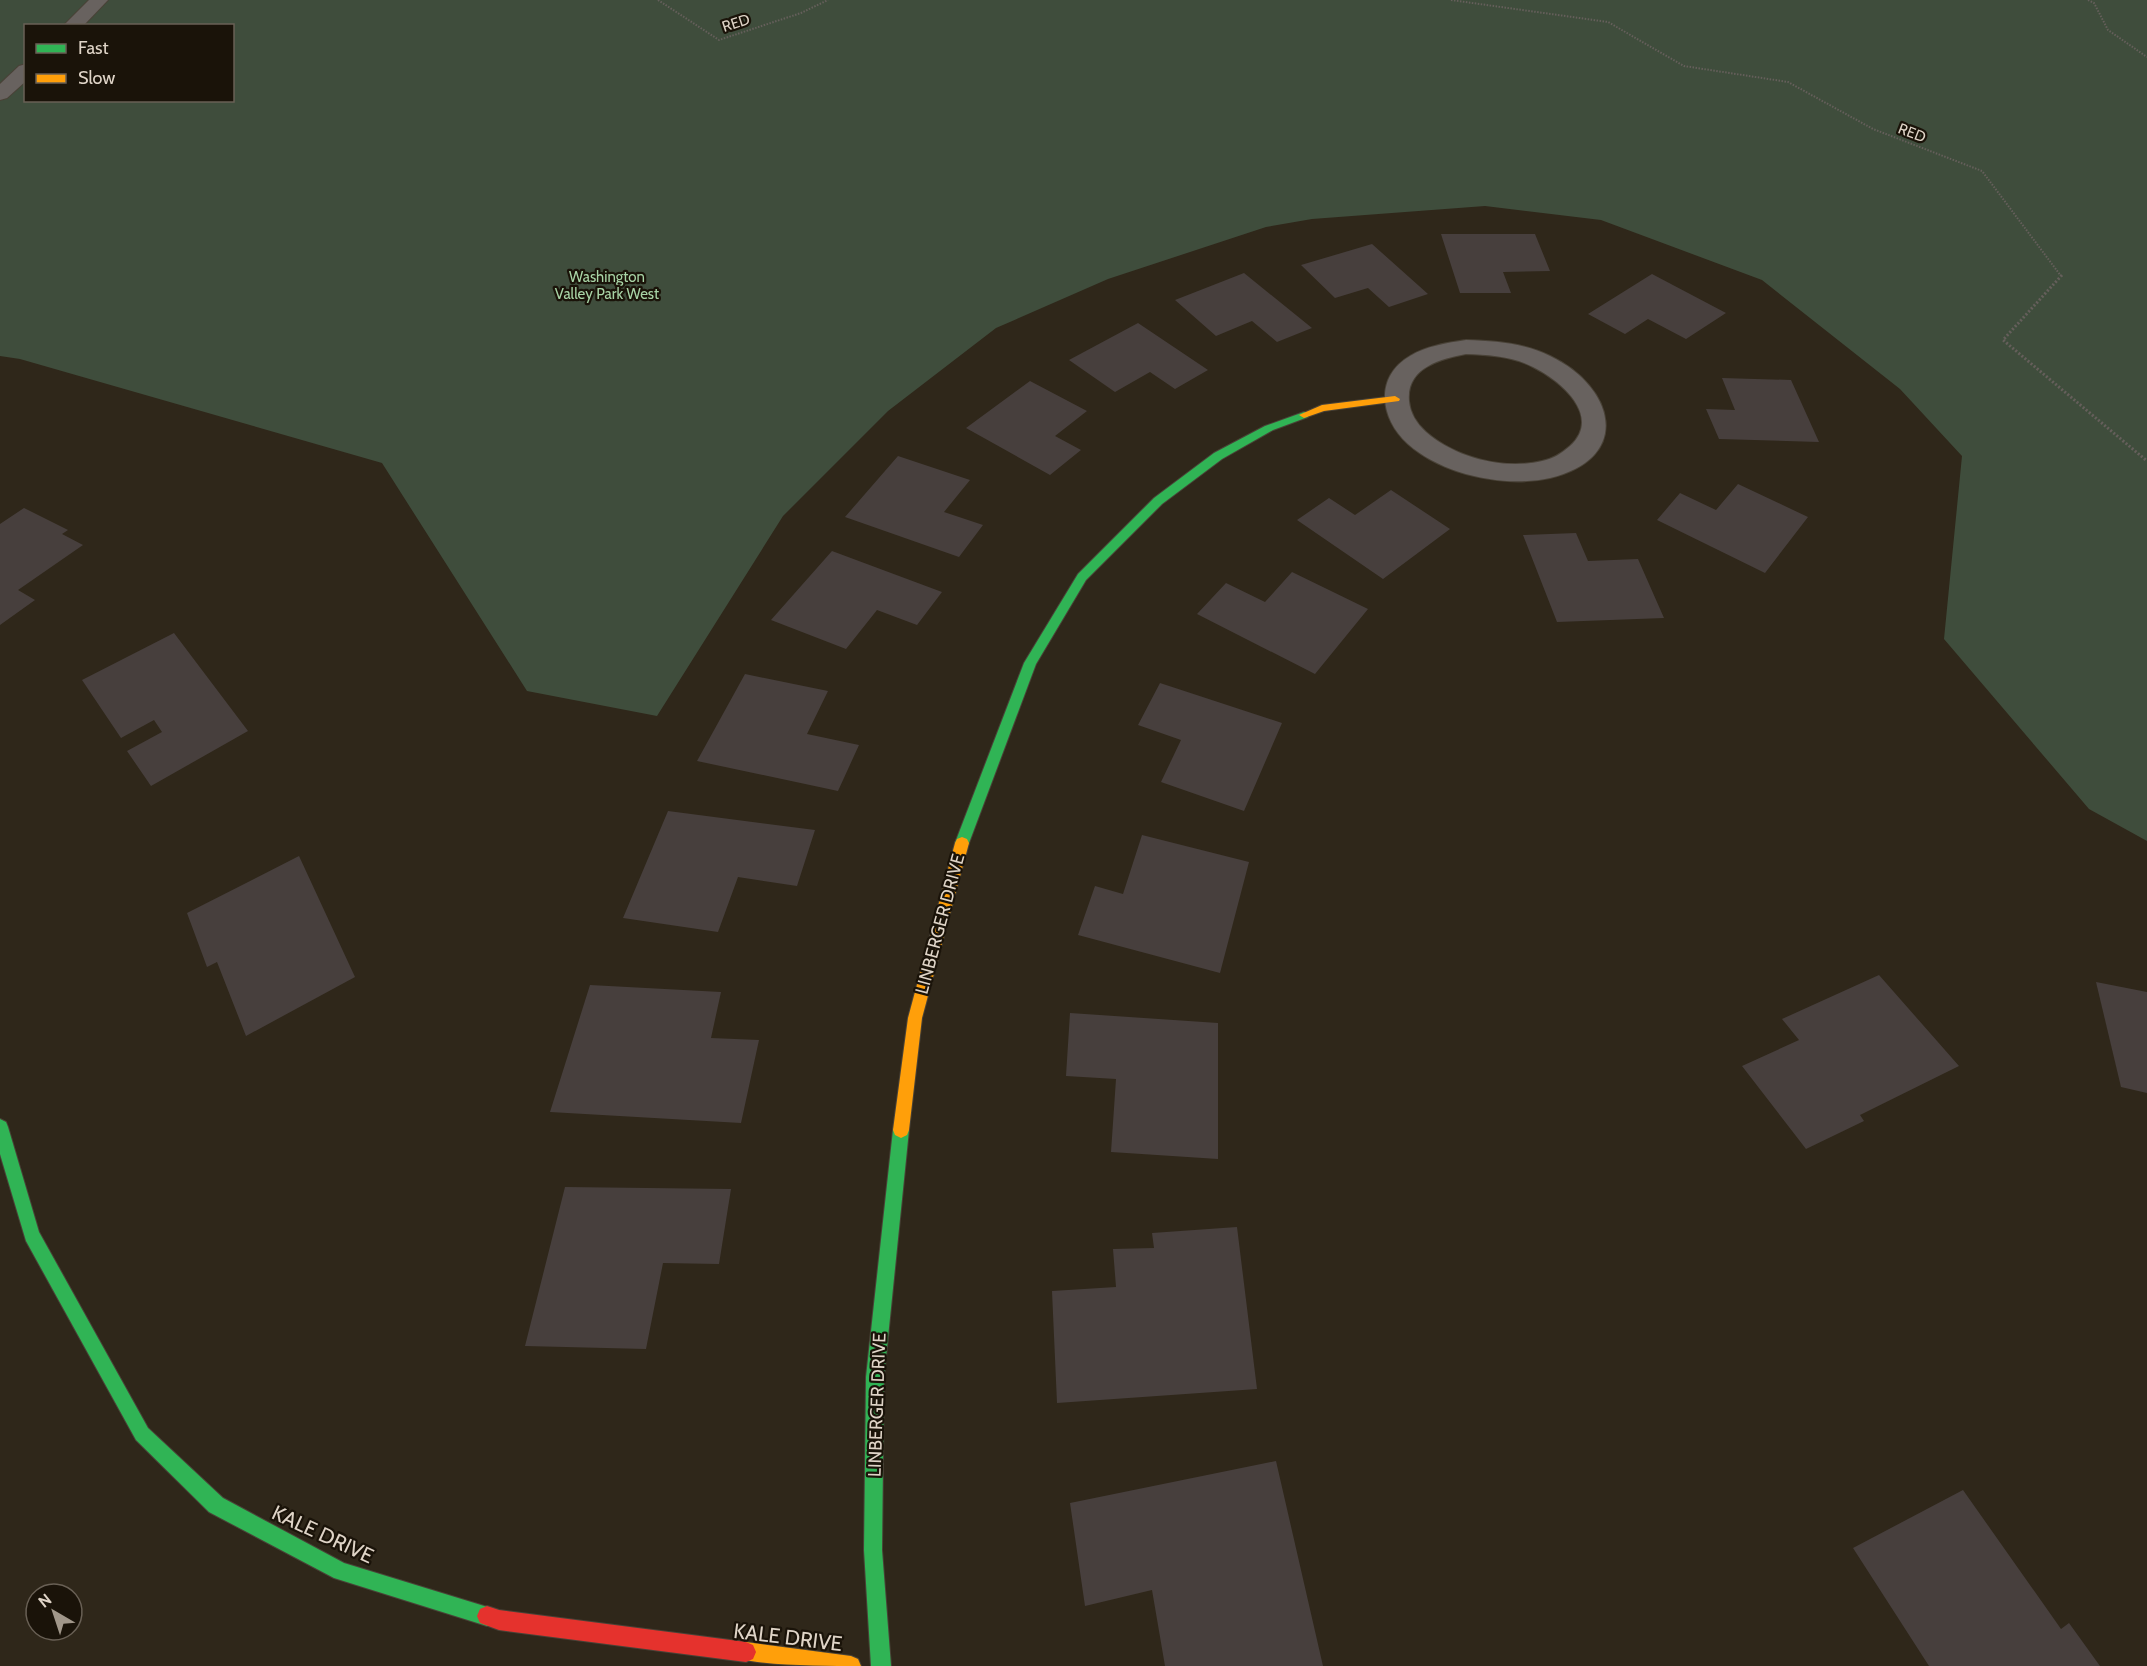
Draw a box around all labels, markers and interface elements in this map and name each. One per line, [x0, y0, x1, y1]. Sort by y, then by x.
street label: RED [720, 10, 752, 36]
legend [24, 24, 234, 102]
text: Fast [78, 37, 109, 59]
text: Slow [78, 67, 115, 89]
street label: RED [1896, 120, 1929, 146]
park label: Washington Valley Park West [555, 268, 659, 303]
street label: LINBERGER DRIVE [911, 851, 969, 997]
street label: LINBERGER DRIVE [863, 1332, 891, 1477]
street label: KALE DRIVE [268, 1500, 378, 1568]
north arrow [24, 1582, 84, 1642]
text: N [35, 1590, 55, 1612]
street label: KALE DRIVE [732, 1618, 844, 1656]

